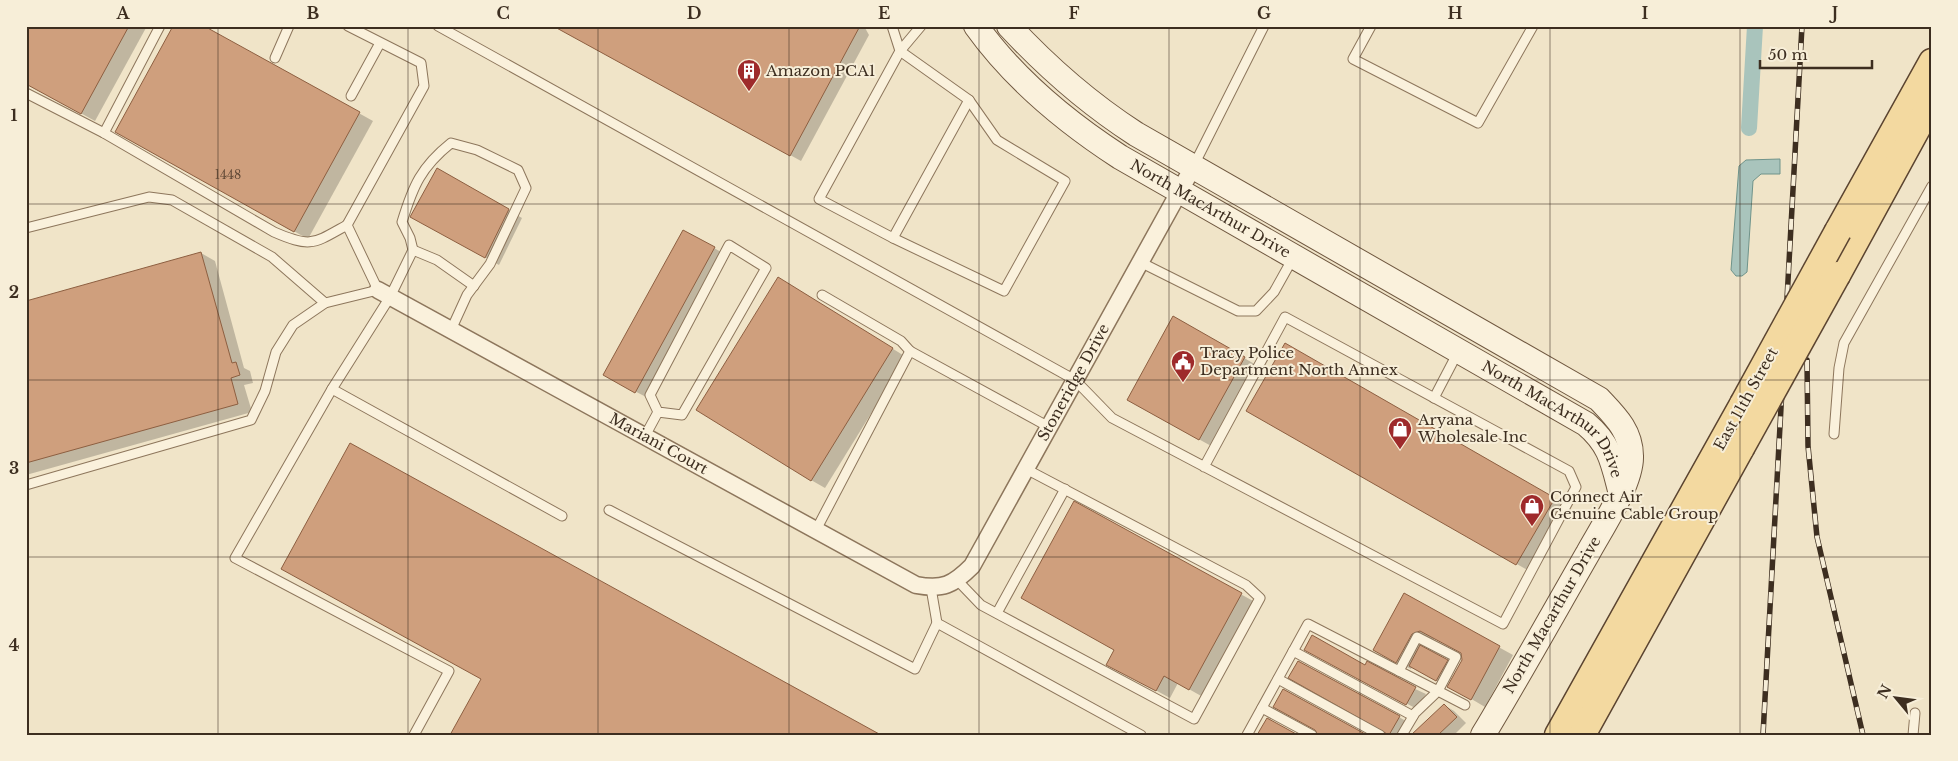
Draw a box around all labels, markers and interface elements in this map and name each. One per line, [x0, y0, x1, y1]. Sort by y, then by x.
text: A [116, 3, 131, 23]
text: B [307, 3, 320, 23]
text: C [496, 3, 510, 23]
text: D [687, 3, 701, 23]
text: E [878, 3, 890, 23]
text: F [1068, 3, 1080, 23]
text: G [1257, 3, 1271, 23]
text: H [1447, 3, 1463, 23]
text: I [1642, 3, 1649, 23]
text: J [1829, 3, 1838, 23]
scale bar [1760, 38, 1873, 70]
text: 50 m [1768, 45, 1808, 64]
building icon: Amazon PCA1 [736, 58, 762, 92]
place label: Amazon PCA1 [765, 61, 875, 80]
text: 1 [11, 105, 18, 125]
street label: North MacArthur Drive [1127, 155, 1294, 262]
house number: 1448 [215, 167, 241, 182]
text: 2 [9, 282, 19, 302]
street label: Stoneridge Drive [1033, 320, 1113, 444]
place label: Tracy Police Department North Annex [1200, 343, 1398, 379]
street label: East 11th Street [1709, 344, 1782, 454]
public building icon: Tracy Police Department North Annex [1170, 349, 1196, 383]
street label: North MacArthur Drive [1478, 356, 1626, 480]
street label: Mariani Court [606, 409, 712, 478]
place label: Aryana Wholesale Inc [1417, 410, 1527, 446]
shop icon: Aryana Wholesale Inc [1387, 416, 1413, 450]
text: 3 [9, 458, 19, 478]
place label: Connect Air Genuine Cable Group [1550, 487, 1718, 523]
shop icon: Connect Air Genuine Cable Group [1519, 493, 1545, 527]
street label: North Macarthur Drive [1499, 533, 1604, 697]
text: 4 [9, 635, 19, 655]
north arrow [1870, 674, 1920, 724]
text: N [1874, 682, 1896, 702]

